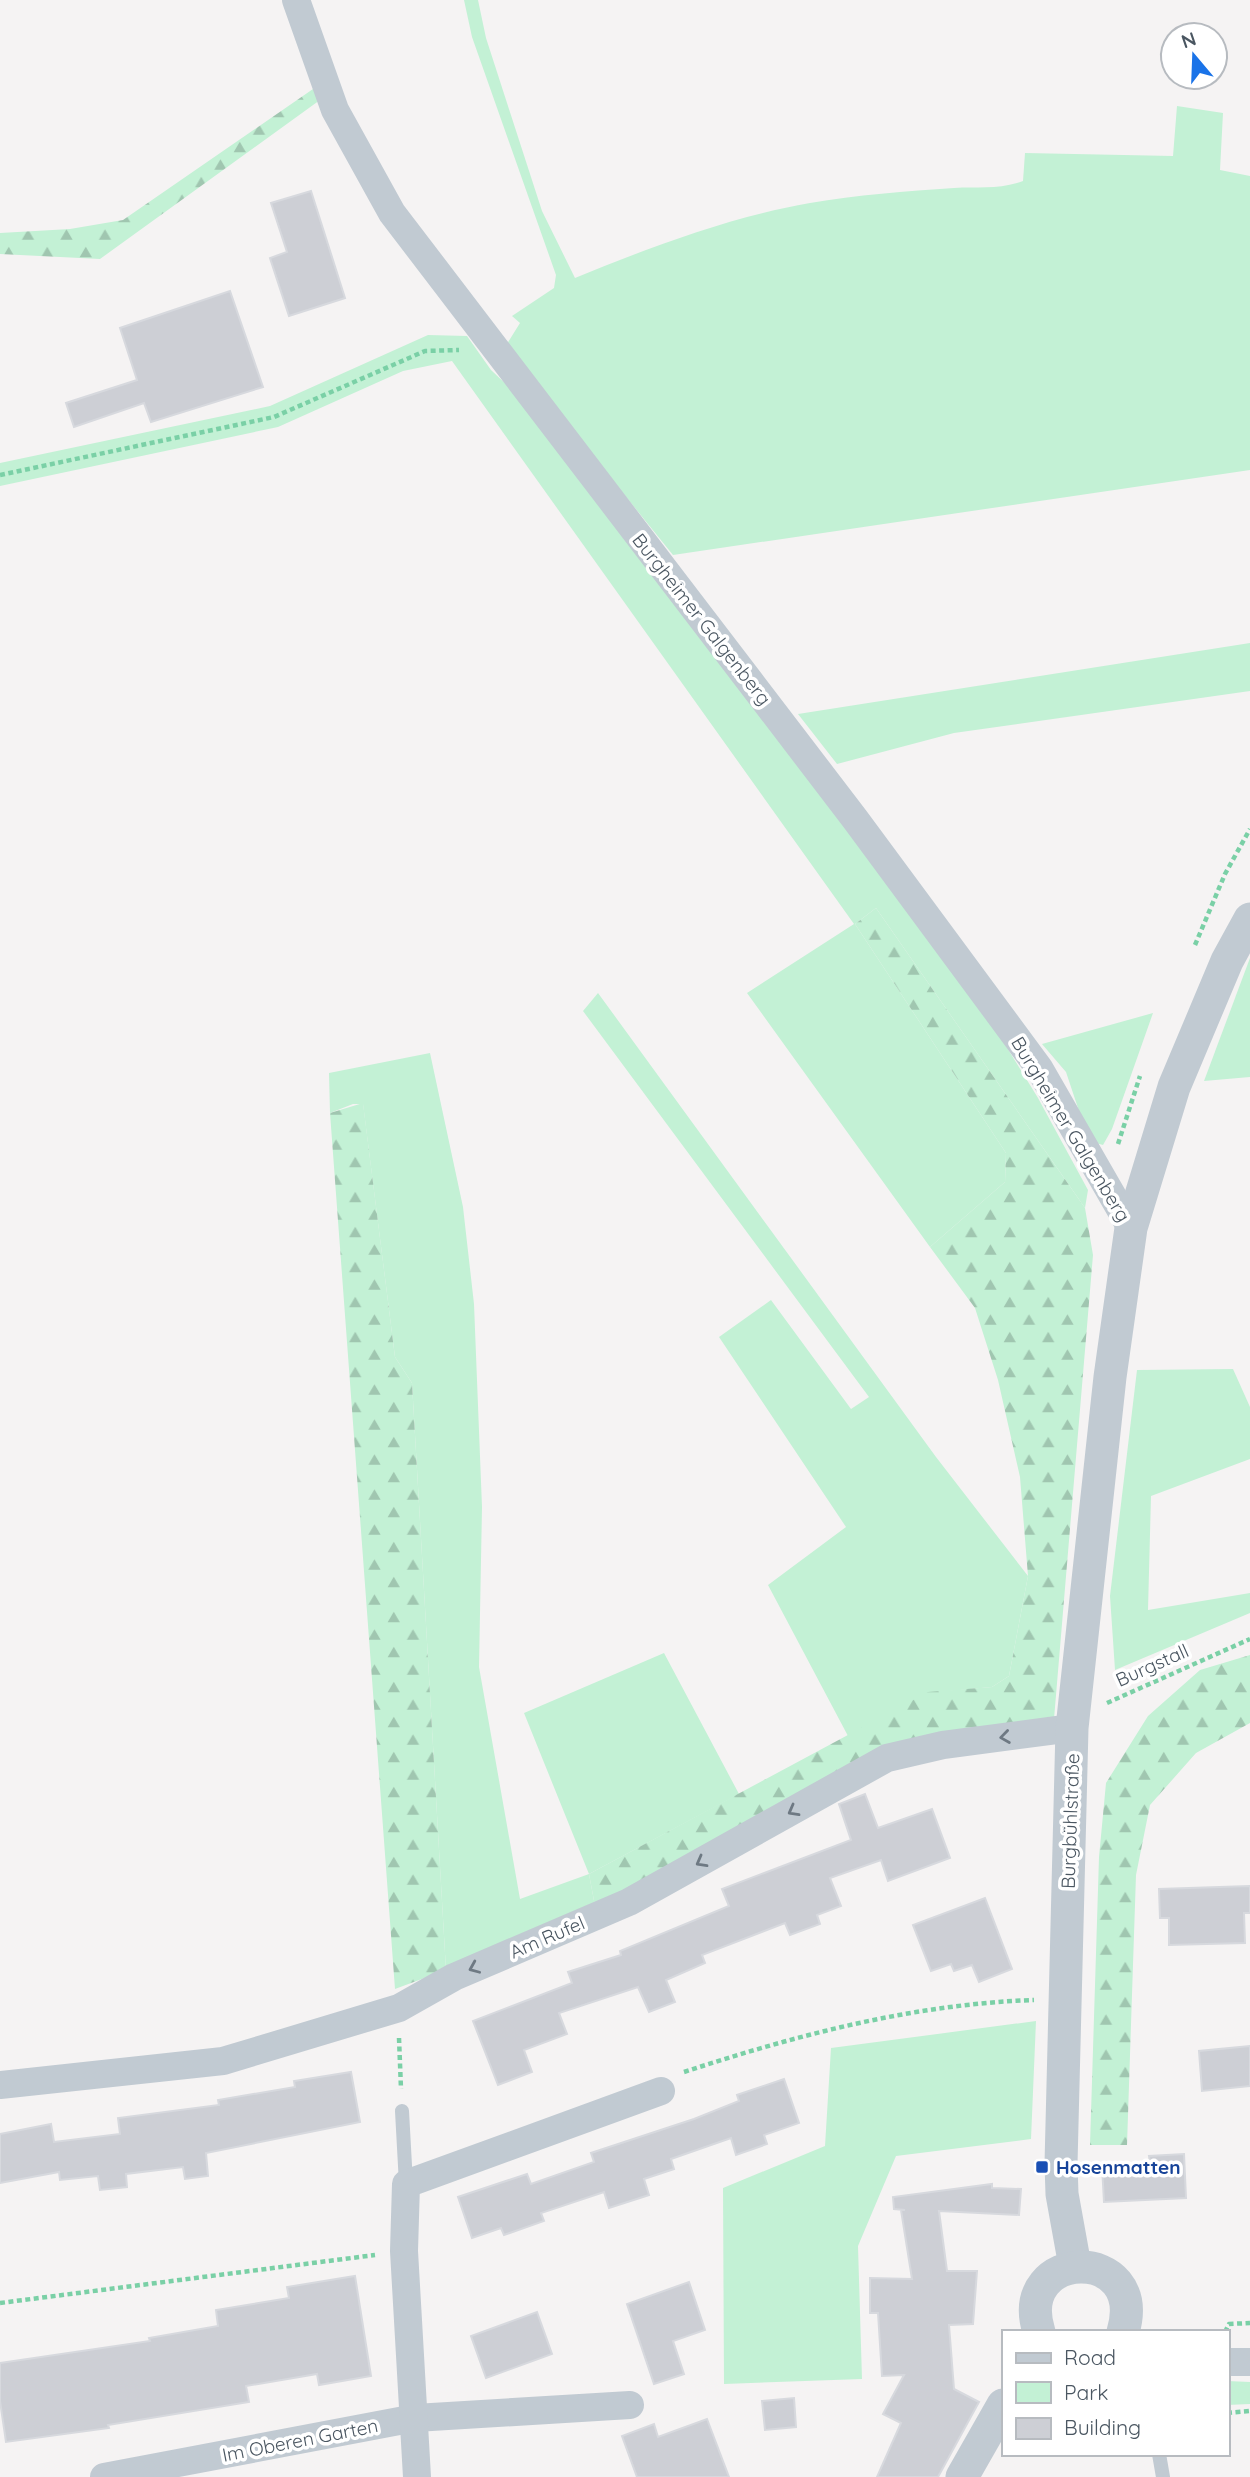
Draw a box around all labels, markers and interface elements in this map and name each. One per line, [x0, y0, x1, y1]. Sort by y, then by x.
north arrow [1159, 21, 1229, 91]
text: N [1178, 26, 1199, 54]
street label: Burgheimer Galgenberg [627, 528, 777, 710]
street label: Burgheimer Galgenberg [1006, 1032, 1136, 1226]
street label: Burgstall [1112, 1638, 1192, 1692]
one-way arrow [999, 1729, 1011, 1744]
street label: Burgbühlstraße [1056, 1753, 1084, 1889]
one-way arrow [788, 1803, 800, 1816]
one-way arrow [696, 1853, 709, 1867]
street label: Am Rufel [506, 1910, 588, 1964]
one-way arrow [468, 1960, 480, 1974]
place label: Hosenmatten [1056, 2155, 1181, 2179]
marker: Hosenmatten [1034, 2159, 1050, 2175]
legend [1002, 2330, 1229, 2456]
text: Road [1064, 2344, 1116, 2370]
text: Park [1064, 2379, 1108, 2405]
street label: Im Oberen Garten [220, 2413, 380, 2467]
text: Building [1064, 2414, 1141, 2440]

